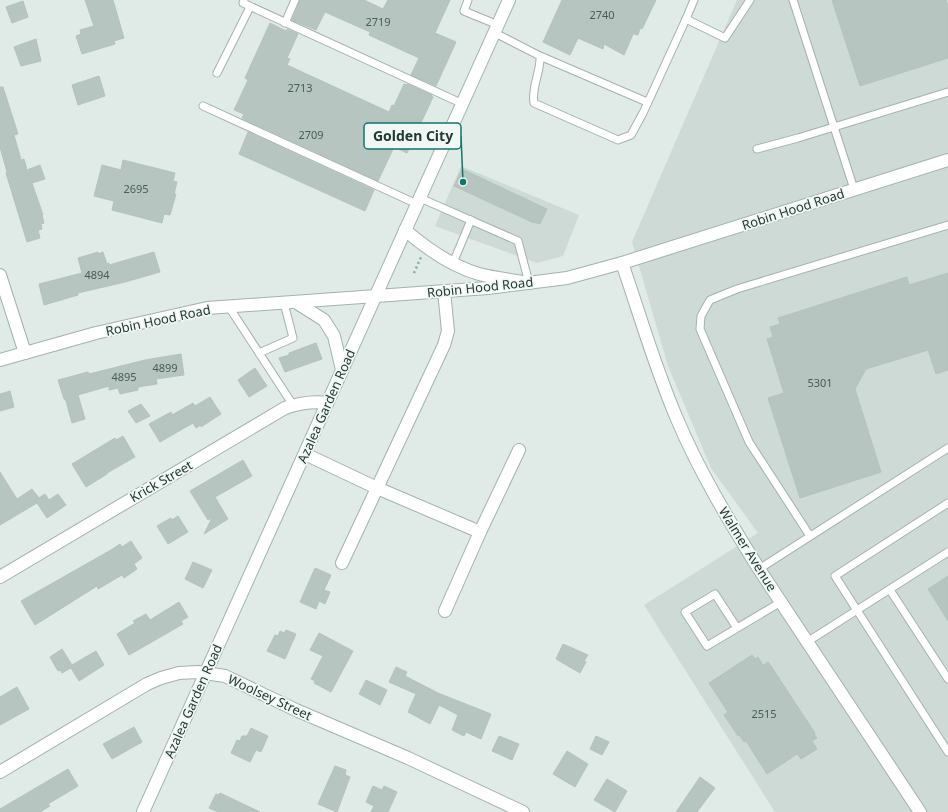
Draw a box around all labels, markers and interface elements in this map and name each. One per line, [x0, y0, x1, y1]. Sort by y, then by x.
house number: 2740 [589, 7, 615, 22]
house number: 2719 [365, 14, 391, 29]
house number: 2713 [287, 80, 313, 95]
callout: Golden City [364, 123, 461, 149]
text: Golden City [373, 126, 453, 145]
house number: 2709 [298, 127, 324, 142]
house number: 2695 [123, 181, 149, 196]
street label: Robin Hood Road [739, 184, 847, 234]
house number: 4894 [84, 267, 110, 282]
street label: Robin Hood Road [426, 272, 534, 302]
street label: Robin Hood Road [104, 300, 212, 340]
street label: Azalea Garden Road [293, 346, 359, 466]
house number: 4899 [152, 360, 178, 375]
house number: 4895 [111, 369, 137, 384]
house number: 5301 [807, 375, 833, 390]
street label: Krick Street [126, 456, 196, 506]
street label: Walmer Avenue [715, 503, 781, 595]
street label: Azalea Garden Road [160, 641, 226, 761]
street label: Woolsey Street [225, 670, 315, 724]
house number: 2515 [751, 706, 777, 721]

